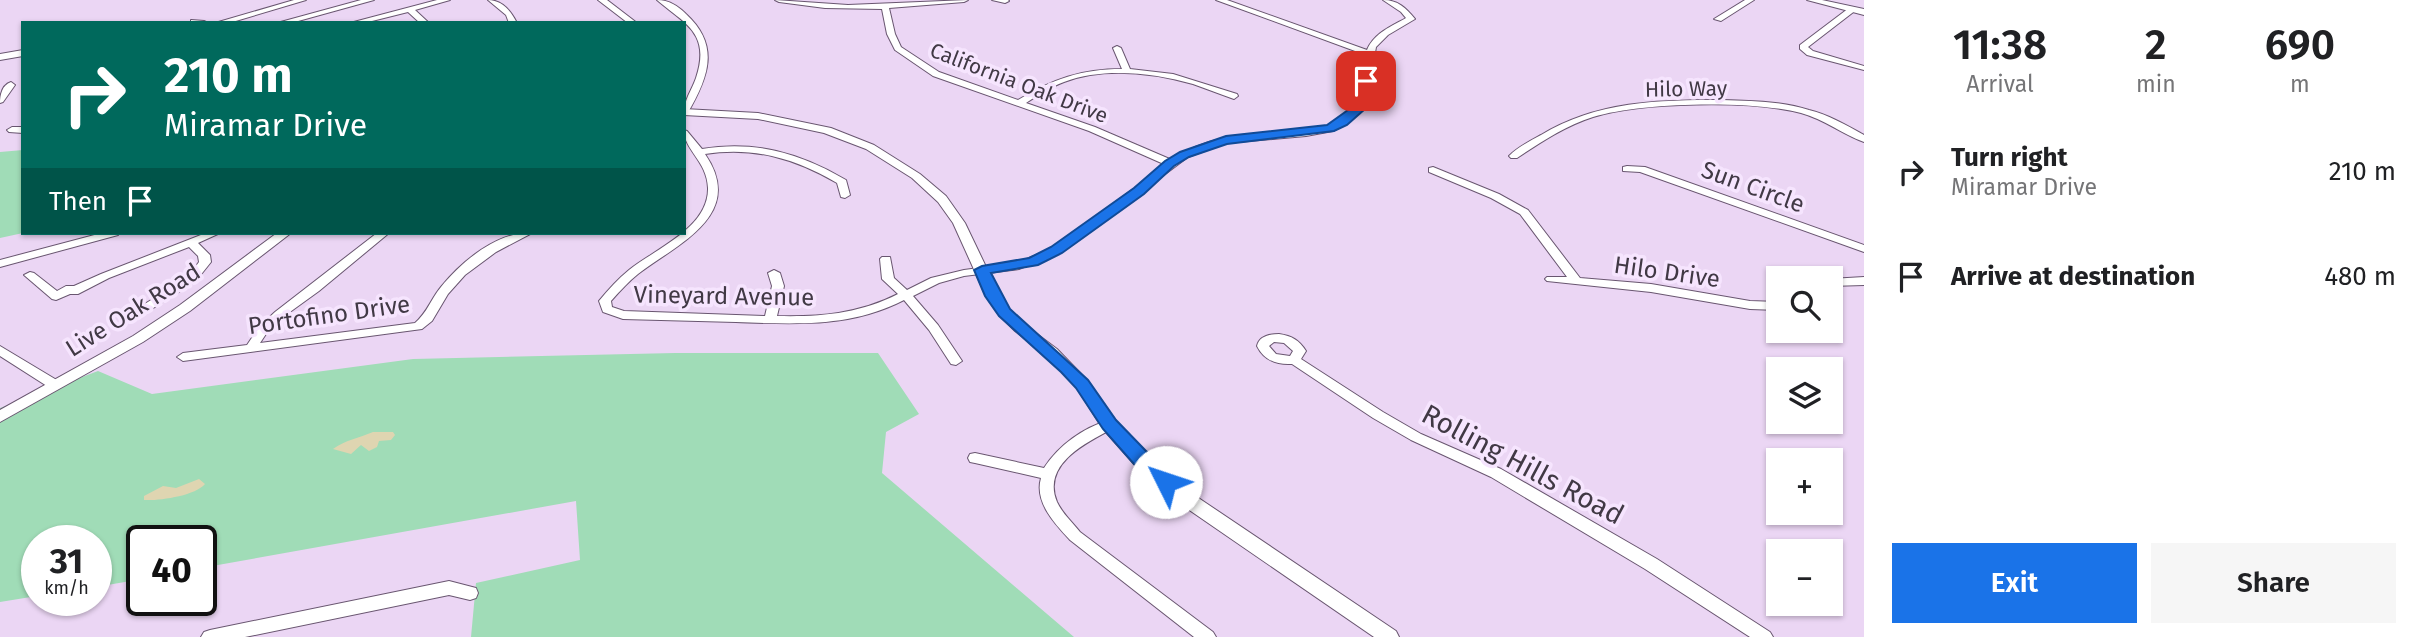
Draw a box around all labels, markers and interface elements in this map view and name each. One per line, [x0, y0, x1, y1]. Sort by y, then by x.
text: 11:38 [1953, 20, 2047, 70]
text: 2 [2145, 20, 2167, 70]
text: 690 [2265, 20, 2335, 70]
street label: California Oak Drive [926, 37, 1112, 129]
text: 210 m [164, 46, 293, 105]
icon: right [49, 49, 140, 140]
pin [1336, 51, 1396, 111]
icon: arrive [1347, 62, 1385, 100]
text: Arrival [1966, 70, 2034, 98]
text: min [2136, 70, 2176, 98]
text: m [2290, 70, 2310, 98]
street label: Hilo Way [1645, 75, 1728, 103]
text: Miramar Drive [164, 106, 367, 144]
text: Turn right [1951, 142, 2068, 173]
icon: right [1892, 153, 1930, 191]
street label: Sun Circle [1698, 155, 1808, 219]
text: 210 m [2329, 156, 2396, 187]
text: Miramar Drive [1951, 173, 2097, 201]
icon: arrive [121, 182, 159, 220]
text: Then [49, 186, 107, 217]
street label: Hilo Drive [1612, 251, 1722, 293]
street label: Live Oak Road [61, 258, 205, 362]
icon: arrive [1892, 258, 1930, 296]
text: Arrive at destination [1951, 261, 2195, 292]
text: 480 m [2324, 261, 2396, 292]
map controls [1766, 266, 1843, 616]
button: search [1766, 266, 1843, 343]
street label: Vineyard Avenue [633, 280, 815, 312]
street label: Portofino Drive [246, 290, 412, 340]
button: layers [1766, 357, 1843, 434]
street label: Rolling Hills Road [1416, 397, 1629, 532]
position arrow [1129, 445, 1203, 519]
button: + [1766, 448, 1843, 525]
speed limit sign: 40 [126, 525, 217, 616]
button: − [1766, 539, 1843, 616]
text: 31 [50, 540, 83, 582]
button: Exit [1892, 543, 2137, 623]
button: Share [2151, 543, 2396, 623]
text: km/h [44, 577, 89, 599]

